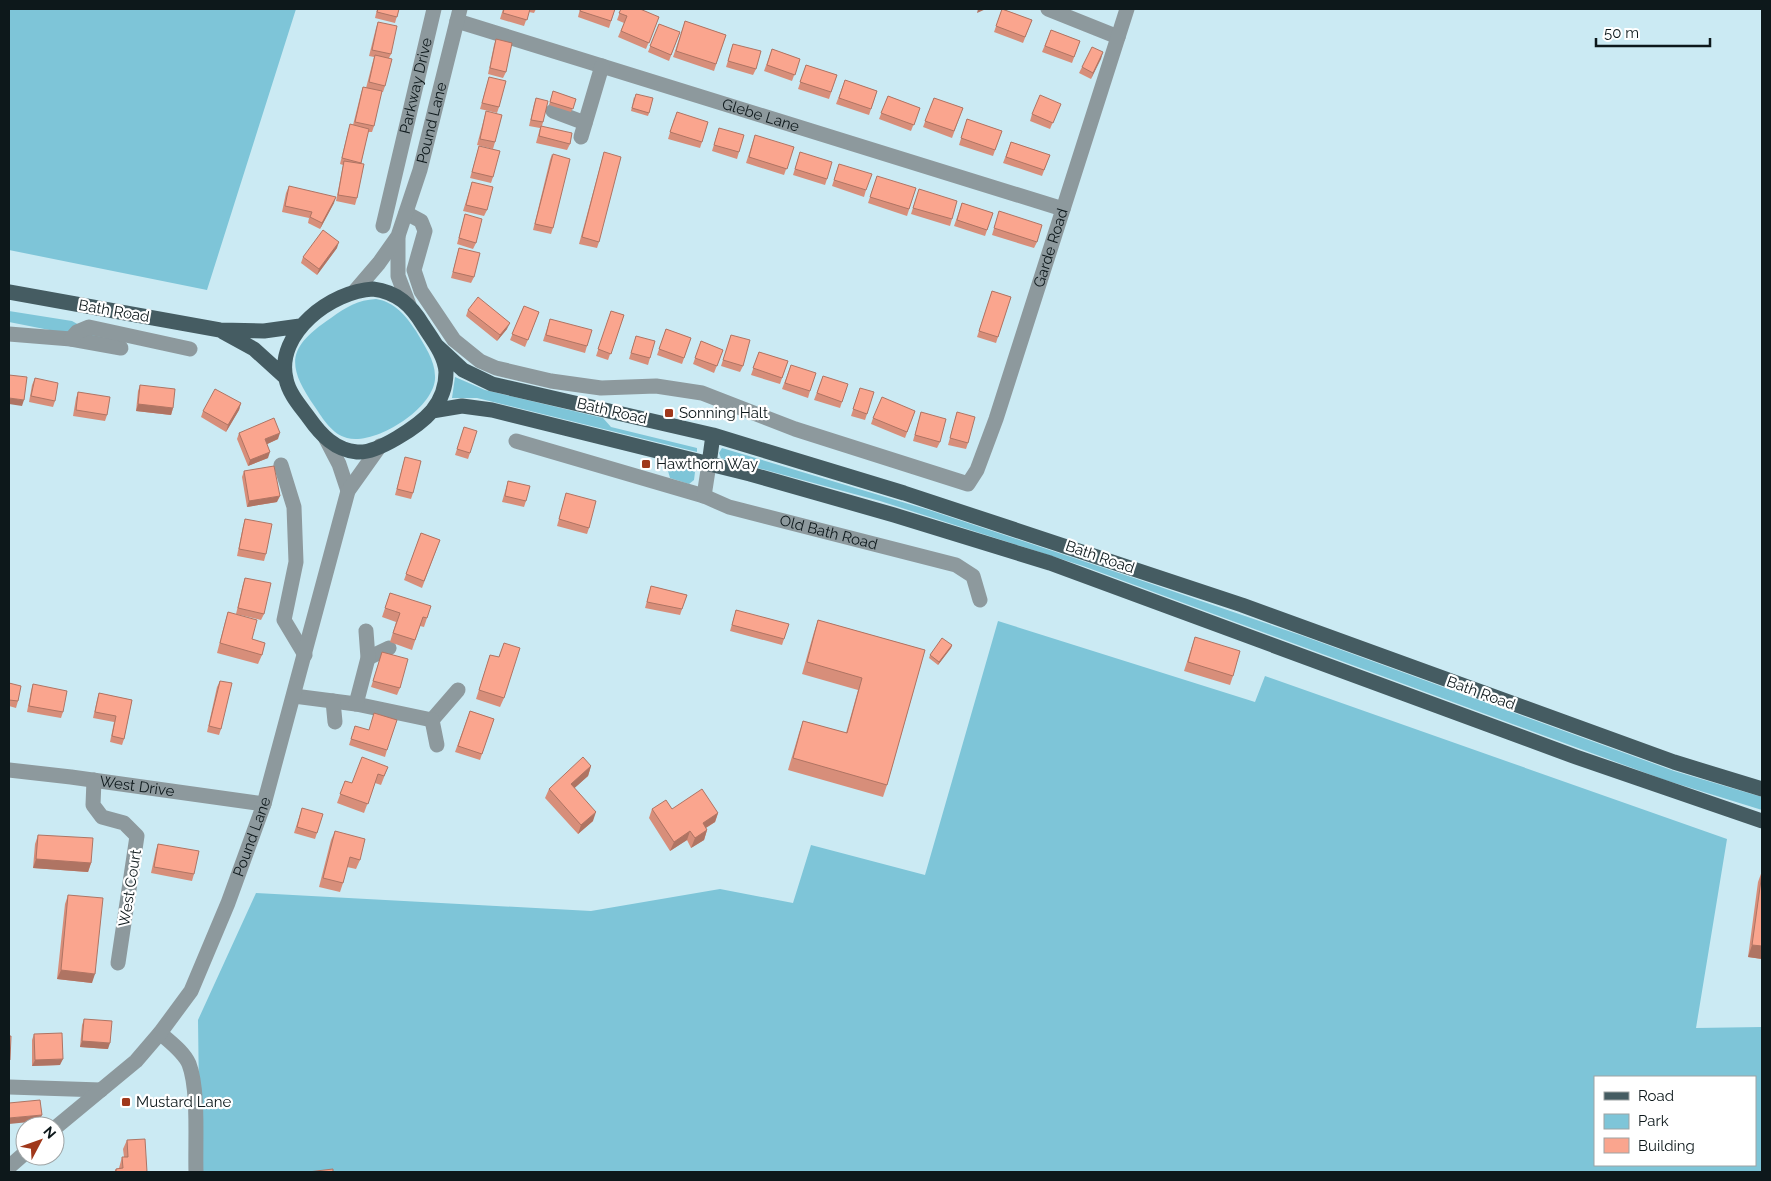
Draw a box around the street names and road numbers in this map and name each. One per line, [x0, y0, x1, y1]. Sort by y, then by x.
street label: Parkway Drive [396, 36, 436, 136]
street label: Pound Lane [413, 80, 451, 166]
street label: Glebe Lane [720, 95, 802, 136]
street label: Garde Road [1030, 206, 1072, 290]
street label: Bath Road [77, 296, 151, 326]
street label: Bath Road [575, 394, 649, 428]
street label: Old Bath Road [778, 511, 879, 554]
street label: Bath Road [1063, 537, 1137, 577]
street label: Bath Road [1444, 672, 1518, 714]
street label: West Drive [98, 772, 176, 800]
street label: Pound Lane [229, 795, 274, 879]
street label: West Court [115, 848, 145, 928]

